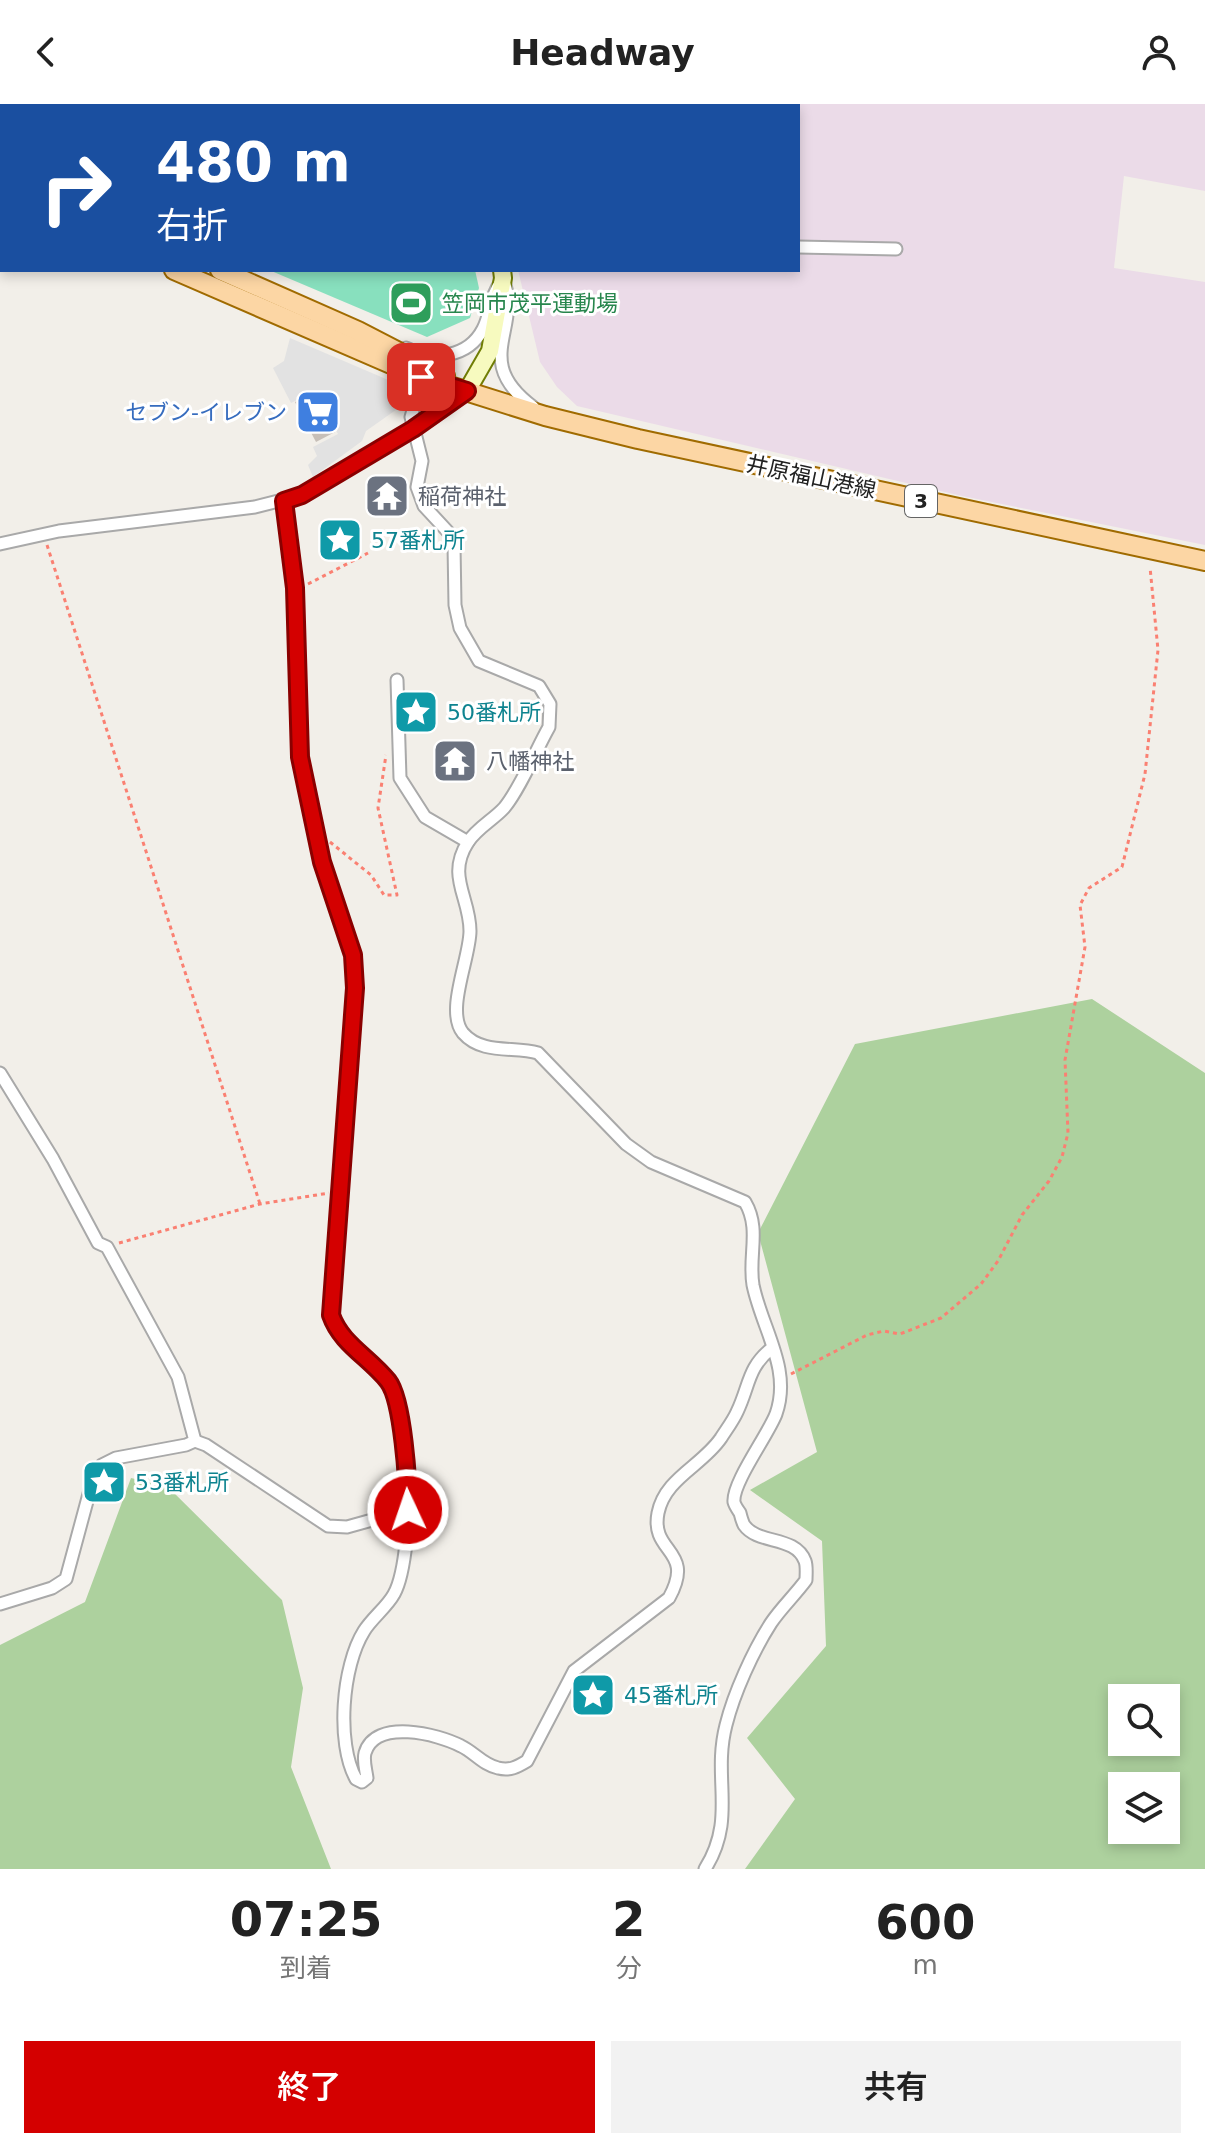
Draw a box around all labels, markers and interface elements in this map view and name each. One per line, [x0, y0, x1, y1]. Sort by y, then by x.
icon: back [24, 30, 68, 74]
icon: person [1137, 30, 1181, 74]
text: Headway [510, 32, 695, 73]
text: 480 m [156, 129, 351, 194]
icon: right [24, 136, 128, 240]
text: 右折 [156, 205, 228, 246]
sports icon: 笠岡市茂平運動場 [387, 279, 435, 327]
place label: 笠岡市茂平運動場 [442, 291, 618, 316]
pin [387, 343, 455, 411]
icon: arrive [399, 355, 443, 399]
supermarket icon: セブン-イレブン [294, 388, 342, 436]
place label: セブン-イレブン [125, 400, 287, 425]
street label: 井原福山港線 [744, 451, 878, 503]
temple icon: 稲荷神社 [363, 472, 411, 520]
place label: 稲荷神社 [418, 484, 506, 509]
road number: 3 [905, 485, 937, 517]
place icon: 57番札所 [316, 516, 364, 564]
place label: 57番札所 [371, 528, 465, 553]
place icon: 50番札所 [392, 688, 440, 736]
place label: 50番札所 [447, 700, 541, 725]
temple icon: 八幡神社 [431, 737, 479, 785]
place label: 八幡神社 [486, 749, 574, 774]
place icon: 53番札所 [80, 1458, 128, 1506]
position arrow [366, 1468, 450, 1552]
place label: 53番札所 [135, 1470, 229, 1495]
place icon: 45番札所 [569, 1671, 617, 1719]
place label: 45番札所 [624, 1683, 718, 1708]
map controls [1108, 1684, 1180, 1844]
button: search [1108, 1684, 1180, 1756]
button: layers [1108, 1772, 1180, 1844]
text: 07:25 [230, 1891, 382, 1947]
text: 2 [612, 1891, 645, 1947]
text: 600 [875, 1894, 975, 1950]
text: m [913, 1950, 938, 1980]
text: 到着 [280, 1953, 332, 1983]
text: 分 [616, 1953, 642, 1983]
button: 終了 [24, 2041, 595, 2133]
button: 共有 [611, 2041, 1181, 2133]

